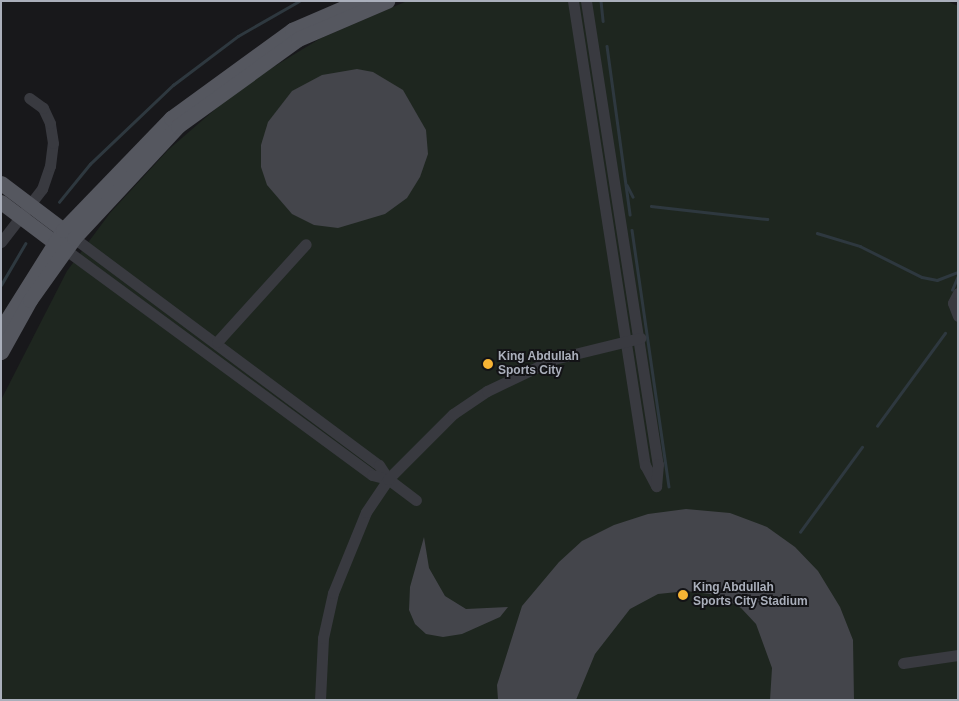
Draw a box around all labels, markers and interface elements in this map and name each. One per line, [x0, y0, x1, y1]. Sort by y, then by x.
place label: King Abdullah Sports City [498, 350, 579, 378]
marker: King Abdullah Sports City [482, 358, 494, 370]
place label: King Abdullah Sports City Stadium [693, 581, 808, 609]
marker: King Abdullah Sports City Stadium [677, 589, 689, 601]

